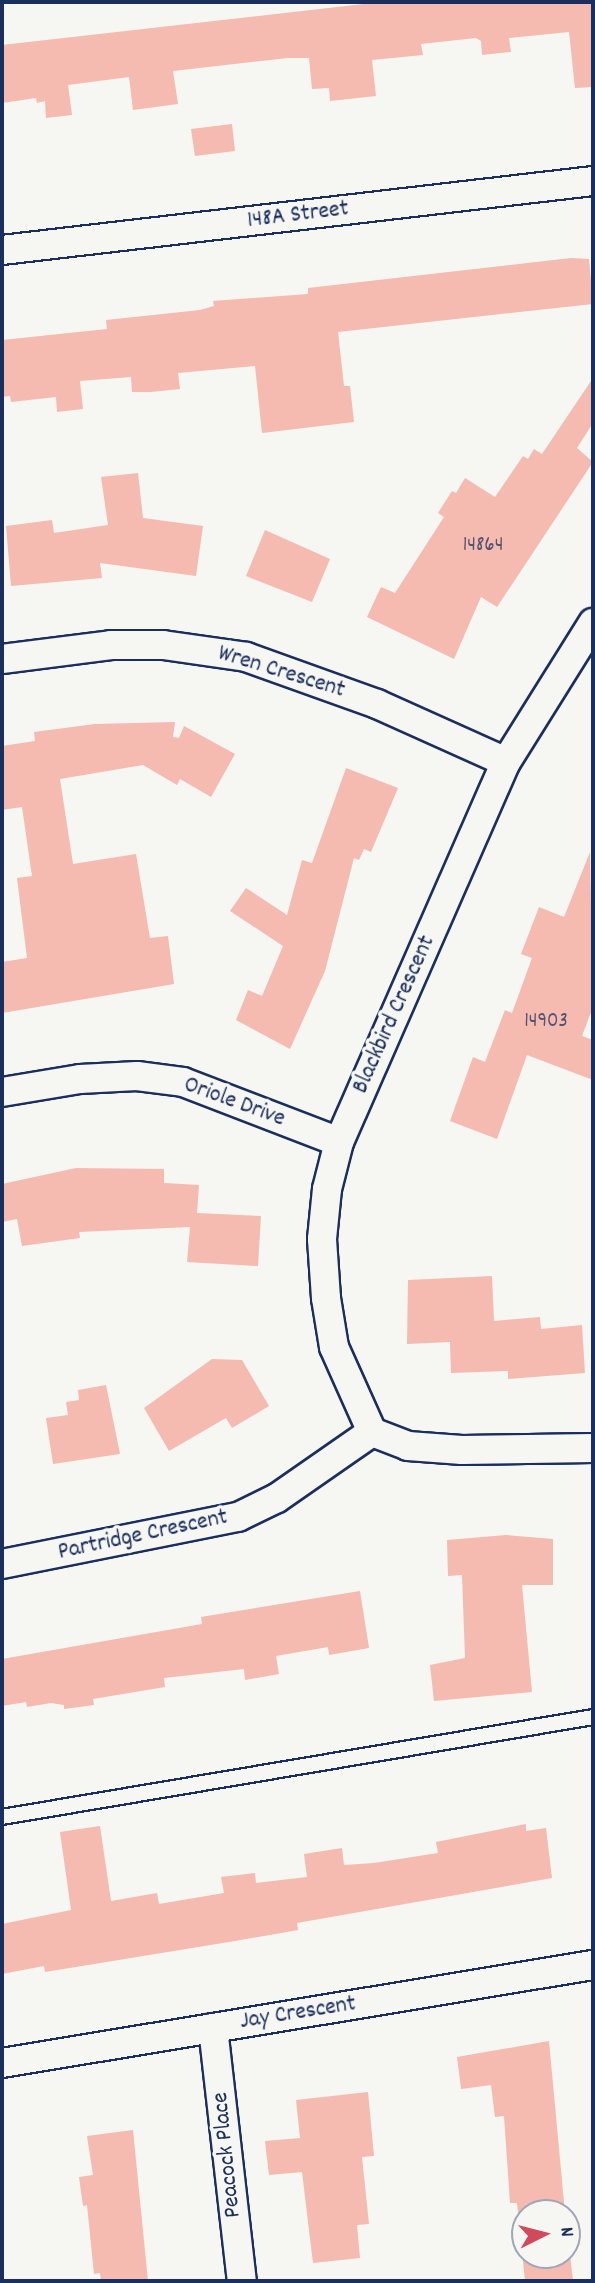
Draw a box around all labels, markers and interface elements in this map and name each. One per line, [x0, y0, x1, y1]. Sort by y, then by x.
street label: 148A Street [246, 196, 350, 236]
house number: 14864 [463, 533, 503, 559]
street label: Wren Crescent [214, 640, 348, 706]
street label: Blackbird Crescent [347, 932, 443, 1098]
house number: 14903 [524, 1009, 568, 1035]
street label: Oriole Drive [179, 1071, 289, 1135]
street label: Partridge Crescent [56, 1504, 230, 1568]
street label: Jay Crescent [238, 1991, 358, 2037]
street label: Peacock Place [207, 2091, 249, 2219]
north arrow [511, 2199, 581, 2269]
text: N [551, 2226, 579, 2238]

